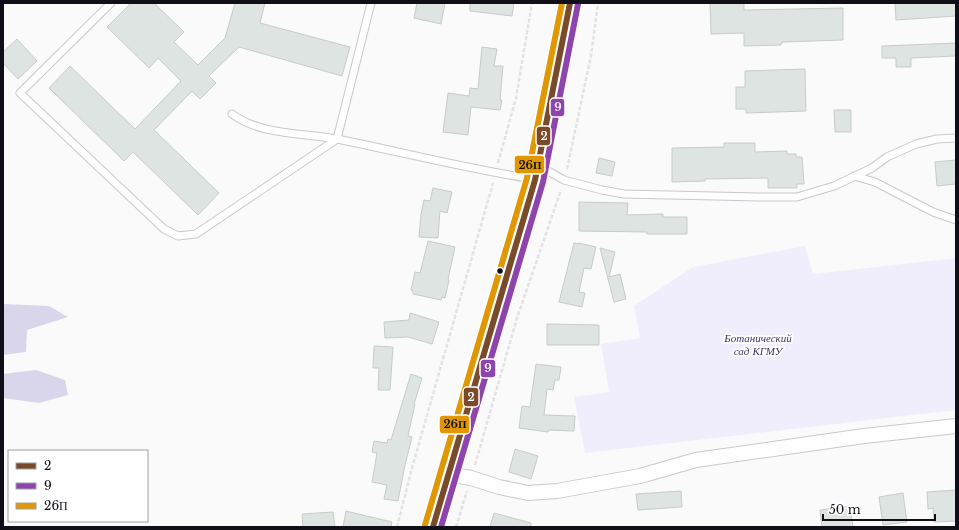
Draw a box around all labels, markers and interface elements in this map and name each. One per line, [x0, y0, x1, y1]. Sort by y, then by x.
line badge: 9 [550, 98, 565, 117]
text: 9 [554, 100, 562, 114]
line badge: 2 [536, 126, 551, 146]
text: 2 [540, 129, 548, 143]
line badge: 26П [514, 155, 545, 174]
text: 26П [518, 158, 542, 172]
unlabelled marker [495, 266, 505, 276]
park label: Ботанический сад КГМУ [723, 331, 792, 358]
line badge: 9 [480, 359, 496, 378]
text: 9 [484, 361, 492, 375]
line badge: 2 [463, 387, 479, 407]
text: 2 [467, 390, 475, 404]
line badge: 26П [439, 415, 470, 434]
text: 26П [443, 417, 467, 431]
legend [8, 450, 148, 522]
text: 2 [44, 458, 51, 473]
text: 9 [44, 478, 52, 493]
scale bar [823, 496, 935, 522]
text: 26П [44, 498, 68, 513]
text: 50 m [829, 502, 861, 517]

